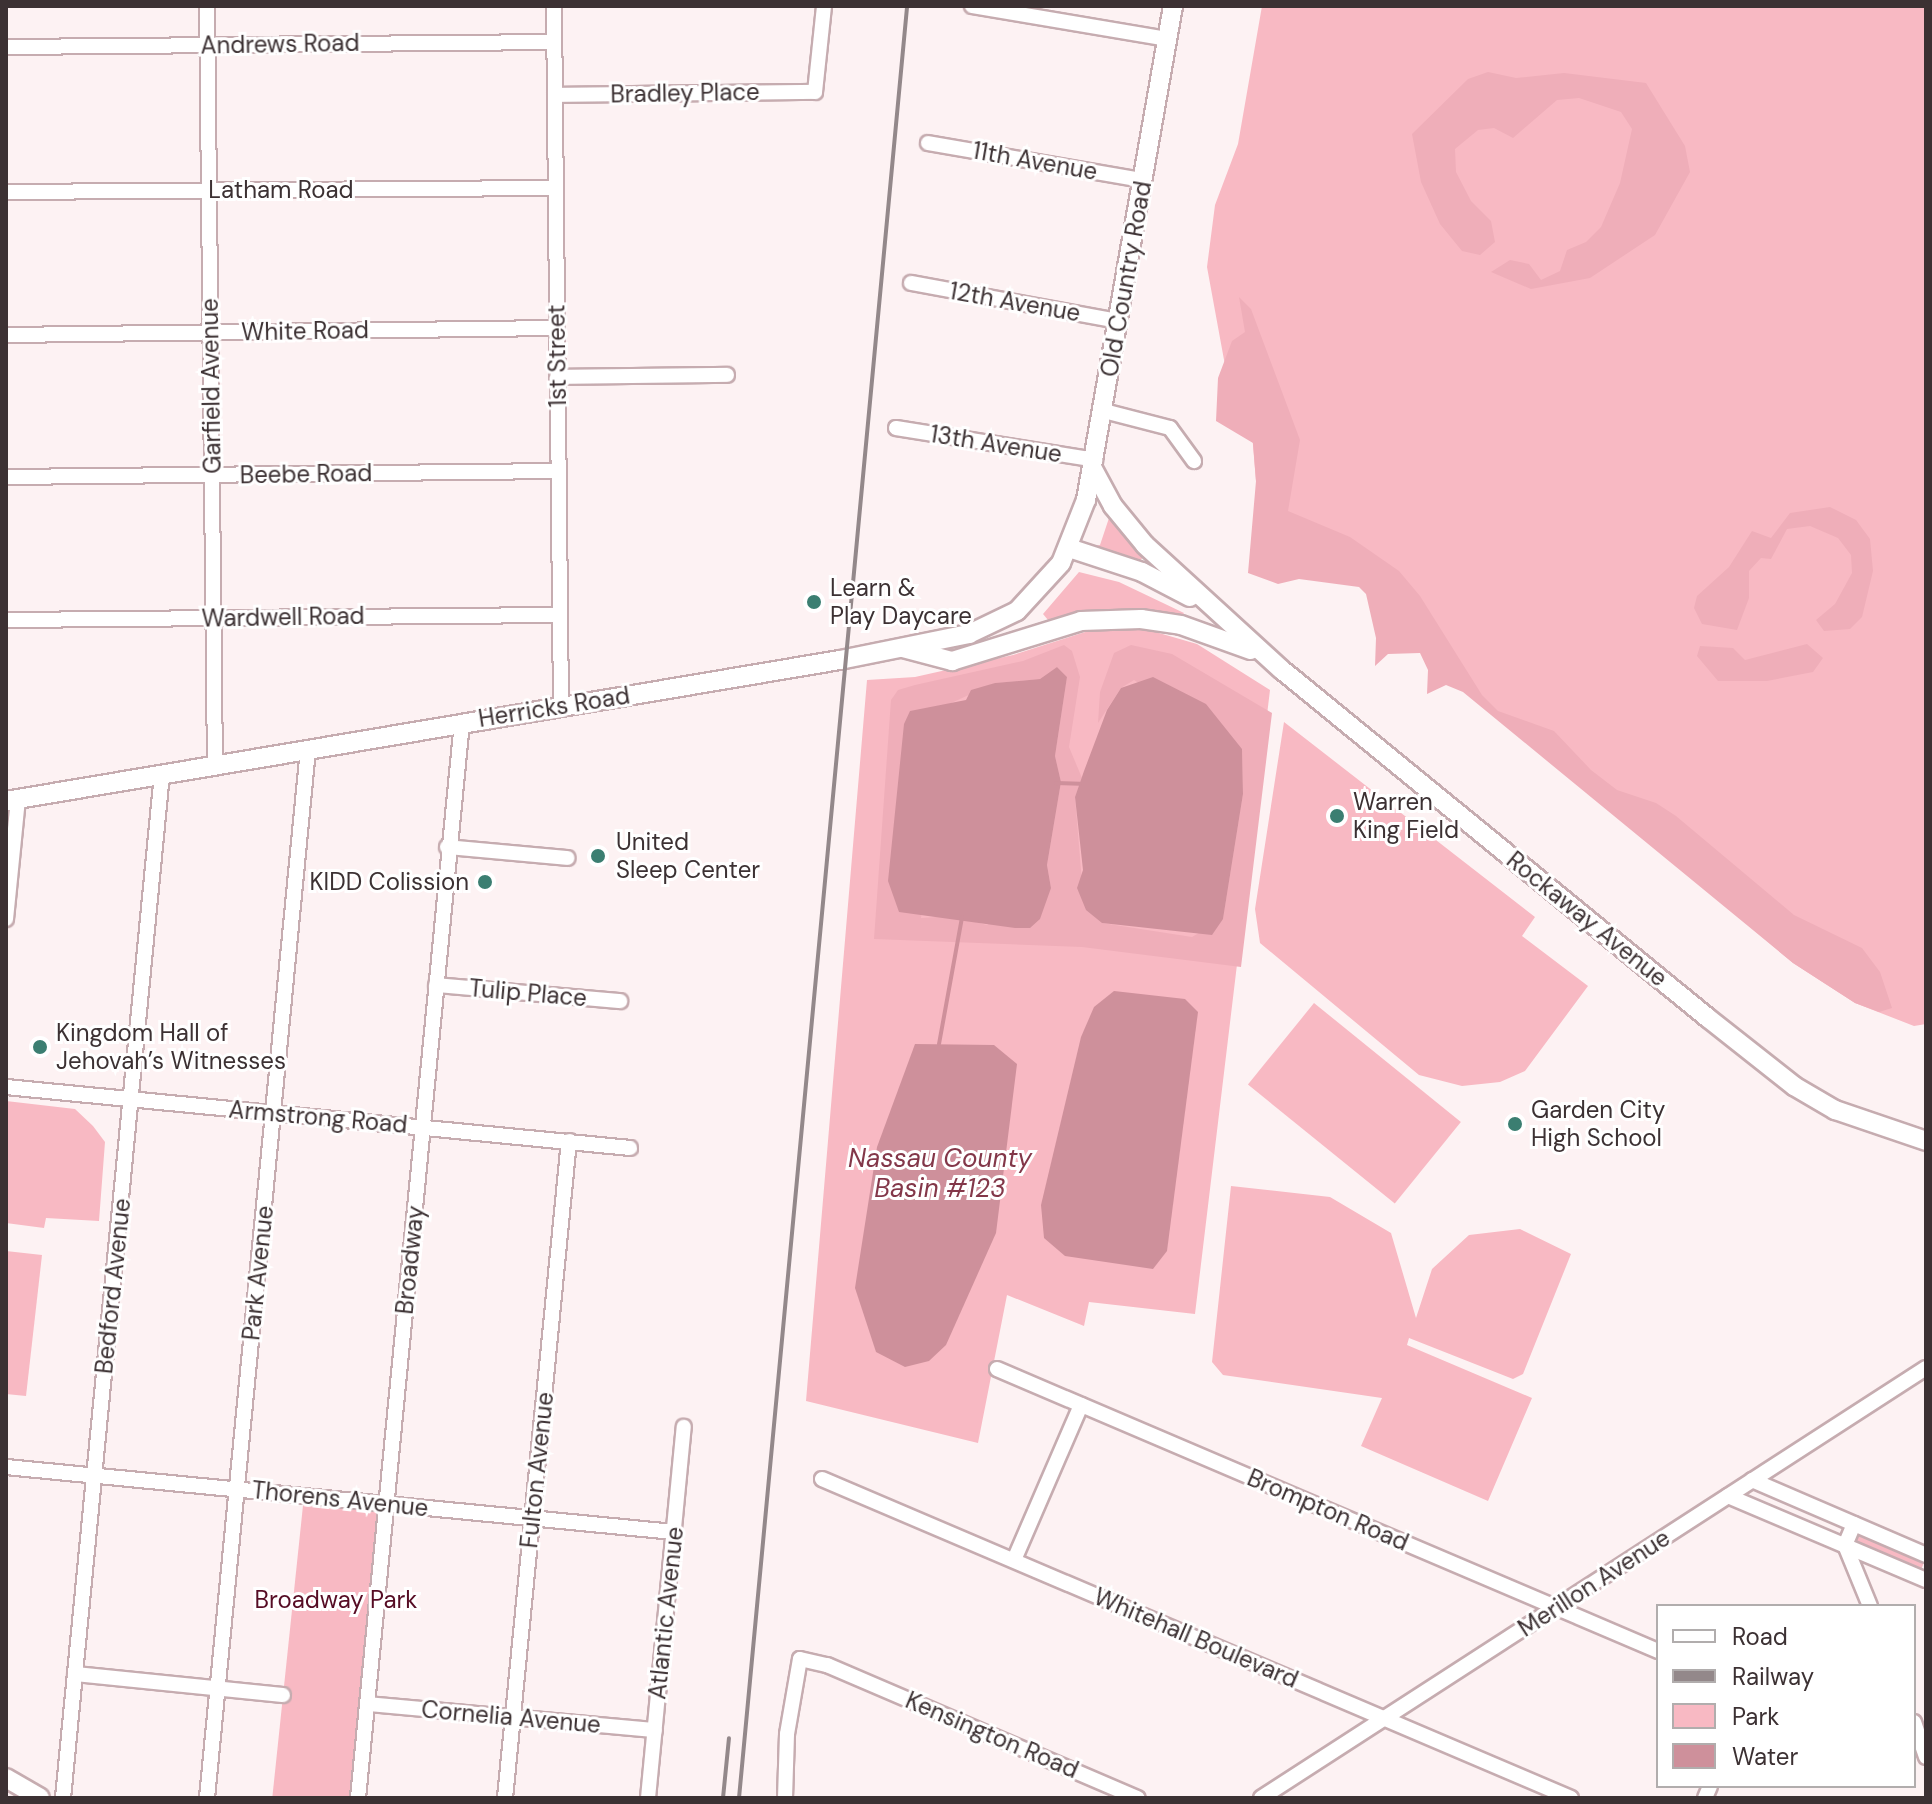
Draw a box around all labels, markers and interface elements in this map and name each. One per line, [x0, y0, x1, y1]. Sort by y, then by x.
street label: Andrews Road [200, 28, 360, 60]
street label: Bradley Place [610, 77, 760, 109]
street label: 11th Avenue [970, 136, 1100, 186]
street label: Latham Road [208, 176, 354, 204]
street label: Old Country Road [1095, 179, 1157, 379]
street label: 12th Avenue [947, 276, 1083, 328]
street label: Garfield Avenue [195, 298, 227, 474]
street label: 1st Street [542, 304, 572, 408]
street label: White Road [241, 315, 369, 347]
street label: 13th Avenue [928, 419, 1064, 469]
street label: Beebe Road [239, 458, 373, 490]
place label: Learn & Play Daycare [830, 574, 972, 630]
marker: Learn & Play Daycare [805, 593, 823, 611]
street label: Wardwell Road [201, 601, 365, 633]
street label: Herricks Road [476, 681, 632, 733]
place label: Warren King Field [1353, 788, 1459, 844]
marker: Warren King Field [1328, 807, 1346, 825]
place label: United Sleep Center [616, 828, 760, 884]
marker: United Sleep Center [587, 845, 609, 867]
street label: Rockaway Avenue [1501, 845, 1673, 993]
place label: KIDD Colission [310, 868, 469, 896]
marker: KIDD Colission [476, 873, 494, 891]
street label: Tulip Place [468, 974, 588, 1012]
place label: Kingdom Hall of Jehovah’s Witnesses [56, 1019, 286, 1075]
marker: Kingdom Hall of Jehovah’s Witnesses [31, 1038, 49, 1056]
street label: Armstrong Road [227, 1095, 409, 1139]
place label: Garden City High School [1531, 1096, 1665, 1152]
marker: Garden City High School [1506, 1115, 1524, 1133]
water label: Nassau County Basin #123 [848, 1143, 1032, 1204]
street label: Bedford Avenue [89, 1197, 137, 1375]
street label: Park Avenue [237, 1204, 279, 1342]
street label: Broadway [390, 1204, 430, 1316]
street label: Fulton Avenue [514, 1390, 560, 1550]
street label: Brompton Road [1243, 1463, 1413, 1557]
street label: Thorens Avenue [250, 1475, 430, 1523]
street label: Merillon Avenue [1513, 1523, 1675, 1643]
street label: Atlantic Avenue [643, 1525, 689, 1701]
street label: Whitehall Boulevard [1090, 1582, 1302, 1694]
park label: Broadway Park [255, 1586, 417, 1614]
legend [1656, 1604, 1916, 1788]
text: Road [1732, 1621, 1788, 1652]
text: Railway [1732, 1661, 1814, 1692]
street label: Kensington Road [901, 1686, 1083, 1784]
street label: Cornelia Avenue [420, 1695, 602, 1739]
text: Park [1732, 1701, 1779, 1732]
text: Water [1732, 1741, 1798, 1772]

